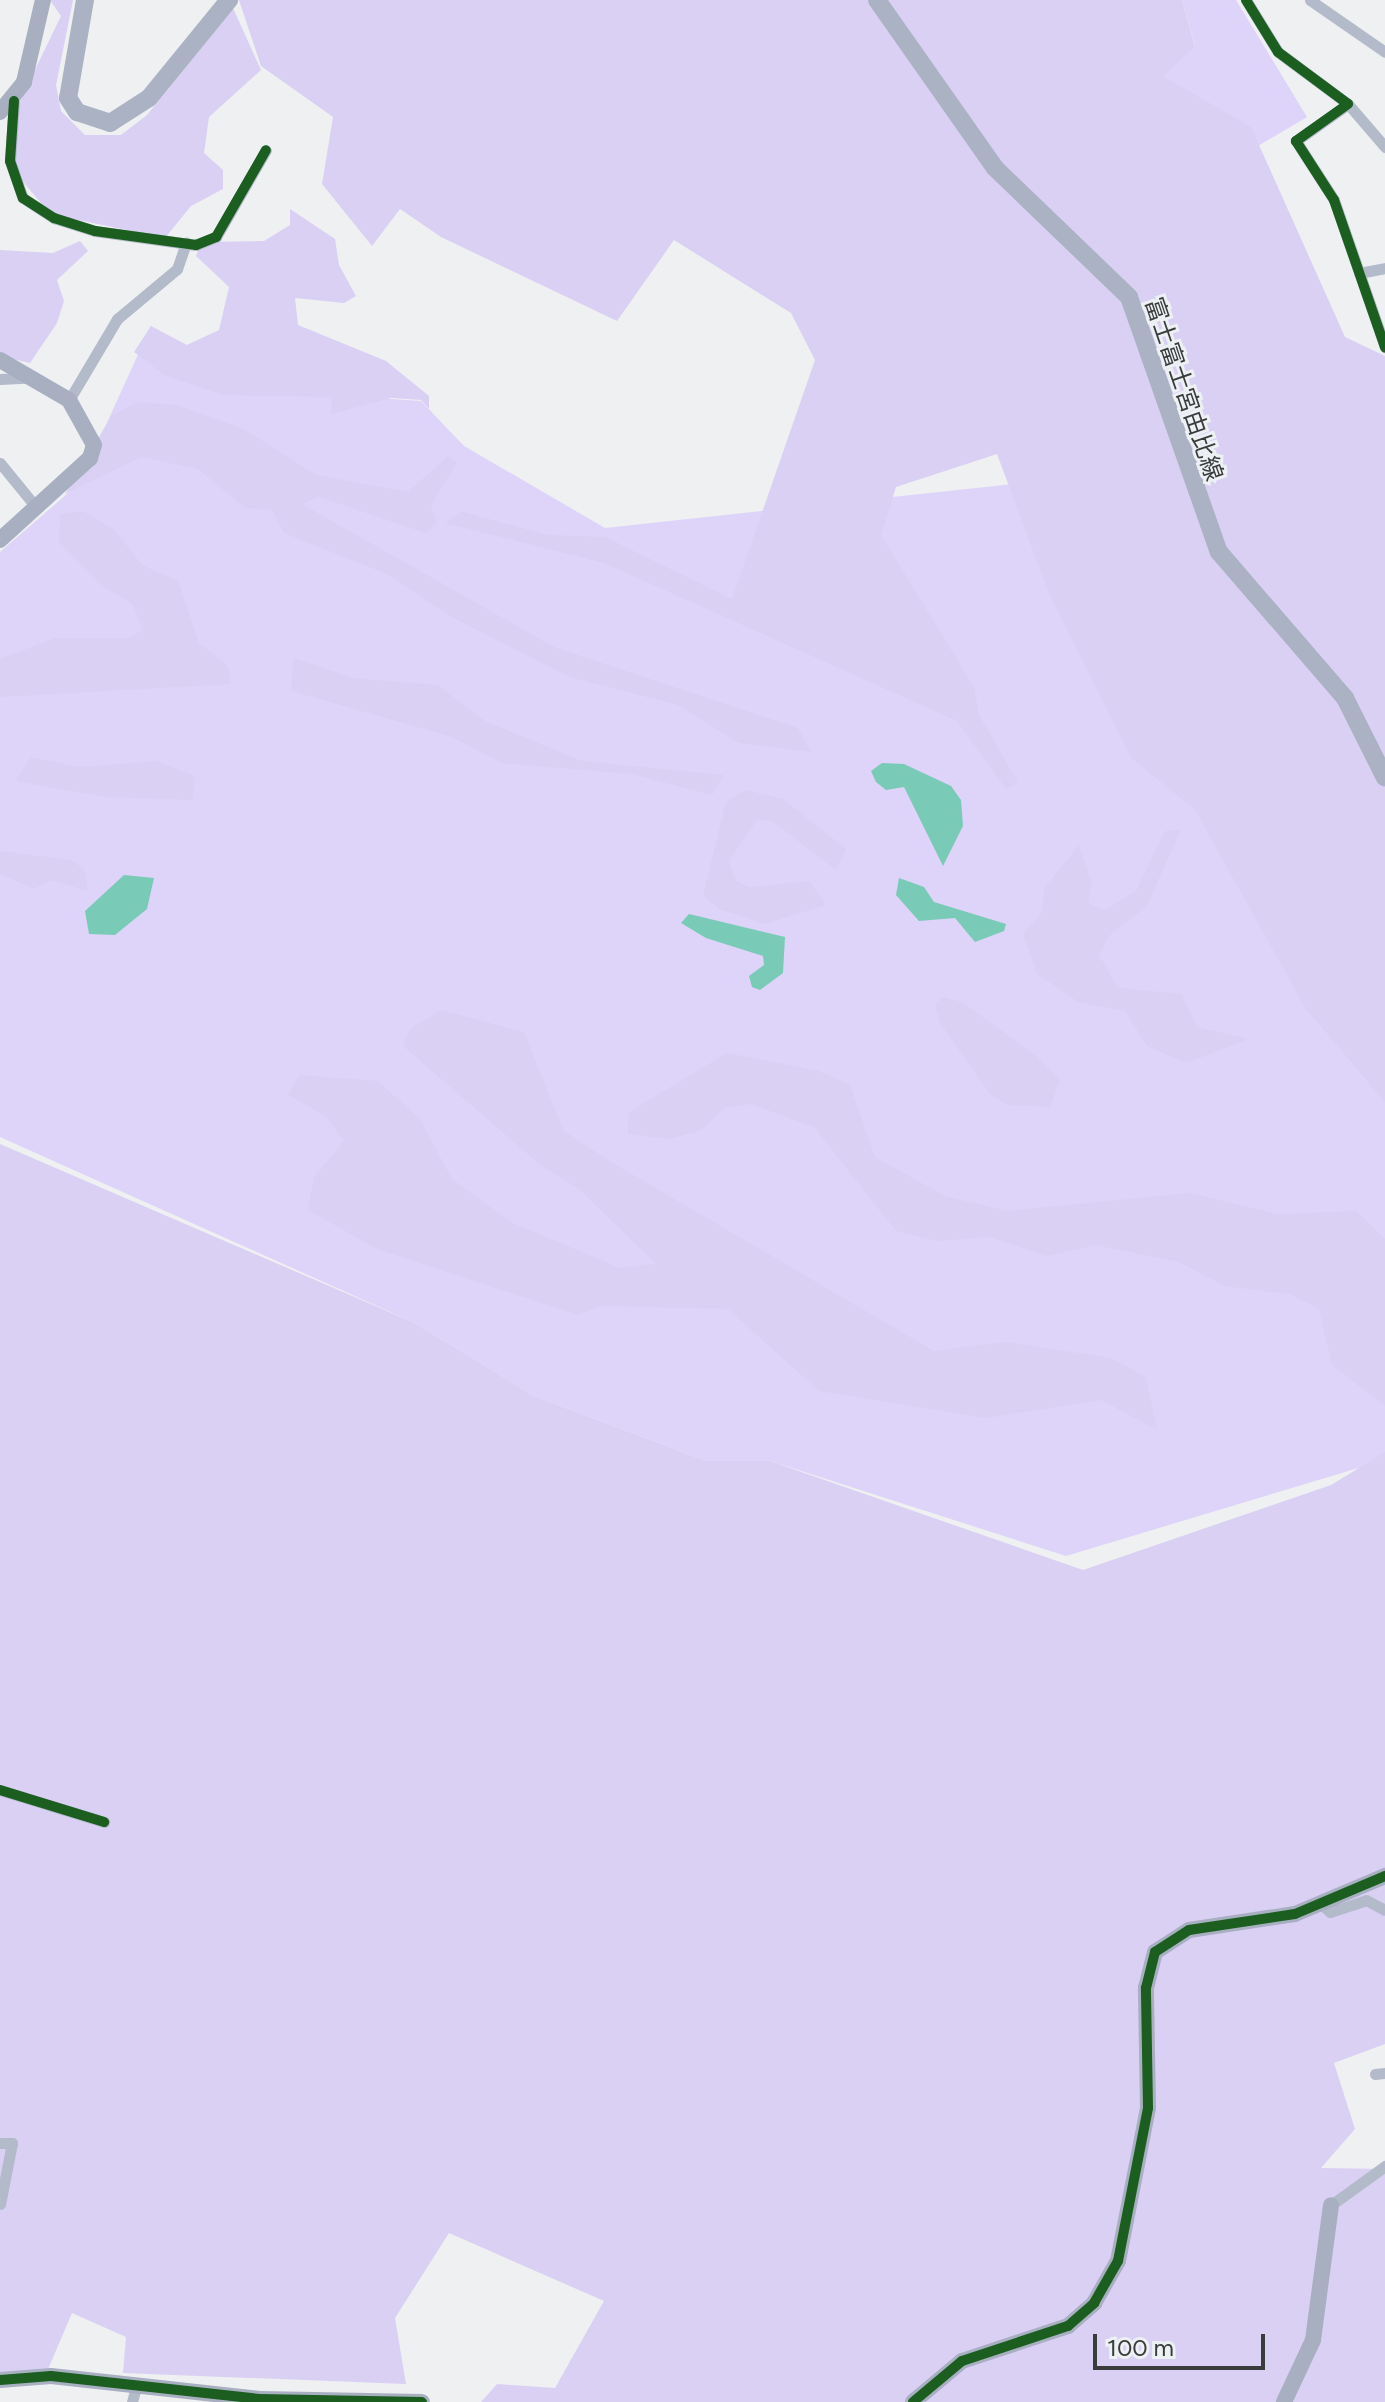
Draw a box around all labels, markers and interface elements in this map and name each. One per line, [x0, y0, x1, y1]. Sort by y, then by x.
street label: 富士富士宮由比線 [1139, 294, 1229, 484]
scale bar [1097, 2318, 1269, 2368]
text: 100 m [1107, 2333, 1174, 2362]

